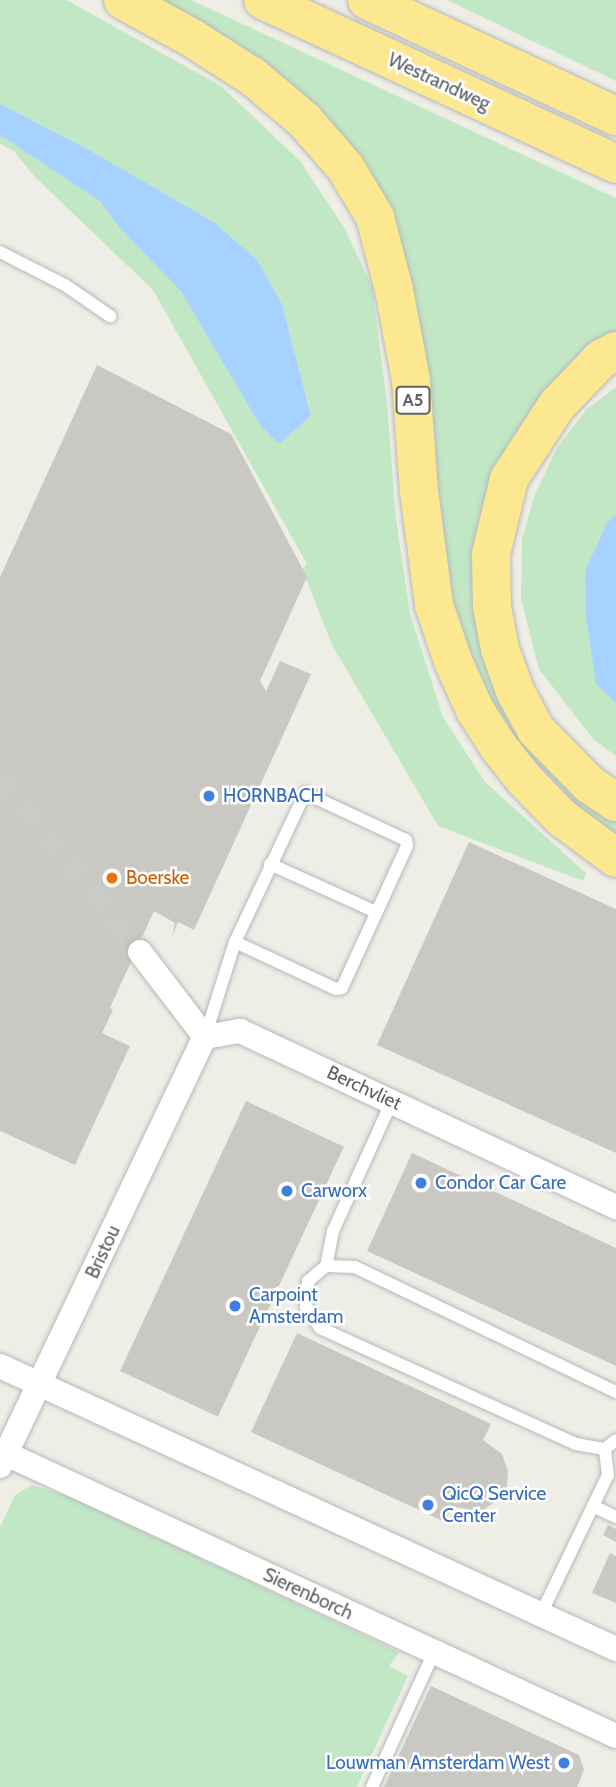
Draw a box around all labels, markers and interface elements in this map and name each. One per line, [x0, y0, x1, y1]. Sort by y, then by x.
street label: Westrandweg [384, 48, 494, 116]
road number: A5 [396, 386, 430, 414]
place label: HORNBACH [223, 785, 324, 807]
marker: HORNBACH [201, 788, 217, 804]
place label: Boerske [126, 867, 189, 889]
marker: Boerske [104, 870, 120, 886]
street label: Berchvliet [323, 1061, 405, 1115]
place label: Condor Car Care [435, 1172, 566, 1194]
marker: Condor Car Care [413, 1175, 429, 1191]
place label: Carworx [301, 1180, 367, 1202]
marker: Carworx [279, 1183, 295, 1199]
street label: Bristou [81, 1222, 125, 1282]
place label: Carpoint Amsterdam [249, 1284, 343, 1328]
marker: Carpoint Amsterdam [227, 1298, 243, 1314]
place label: QicQ Service Center [442, 1483, 546, 1527]
marker: QicQ Service Center [420, 1497, 436, 1513]
street label: Sierenborch [259, 1563, 357, 1625]
place label: Louwman Amsterdam West [326, 1752, 550, 1774]
marker: Louwman Amsterdam West [556, 1755, 572, 1771]

